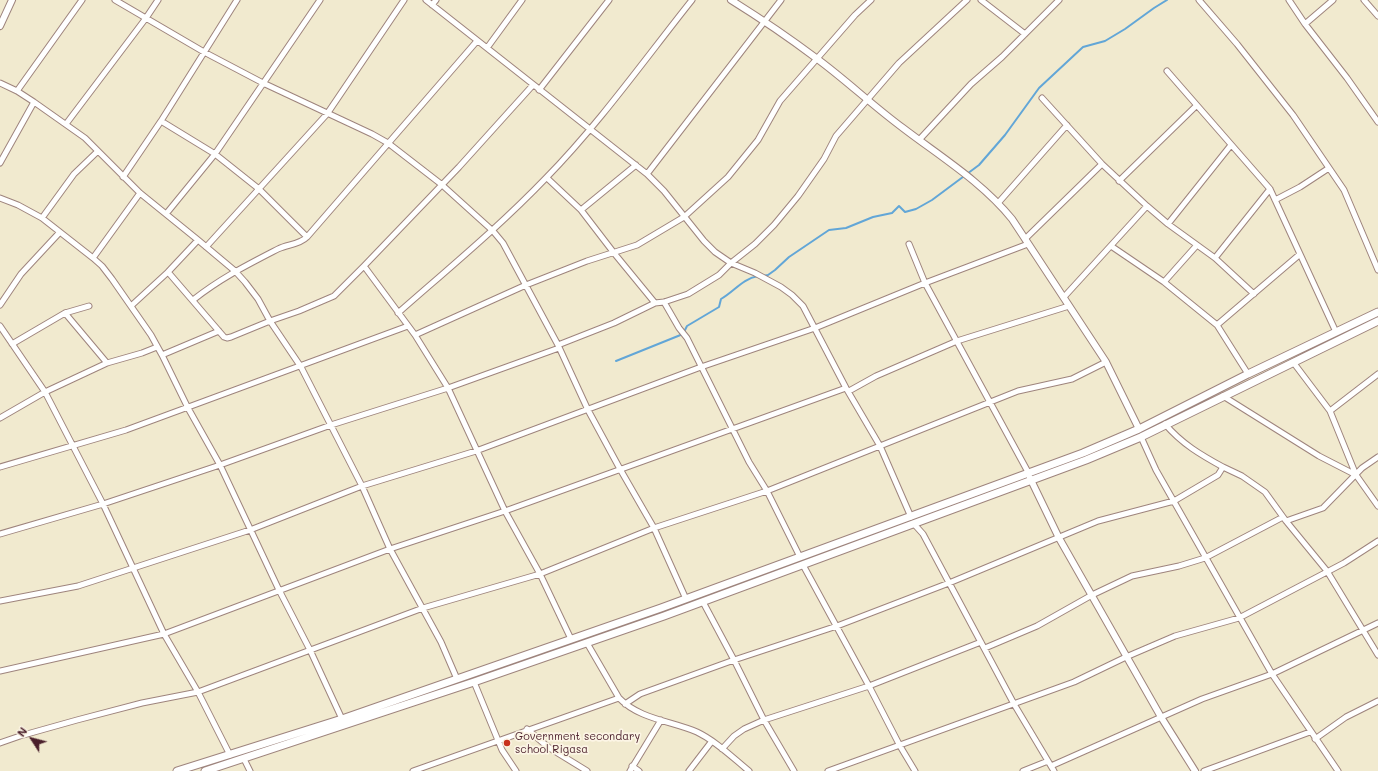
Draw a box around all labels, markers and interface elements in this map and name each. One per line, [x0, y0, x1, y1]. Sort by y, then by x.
north arrow [12, 719, 52, 759]
text: N [13, 724, 30, 739]
place label: Government secondary school Rigasa [515, 730, 640, 756]
marker: Government secondary school Rigasa [502, 738, 512, 748]

